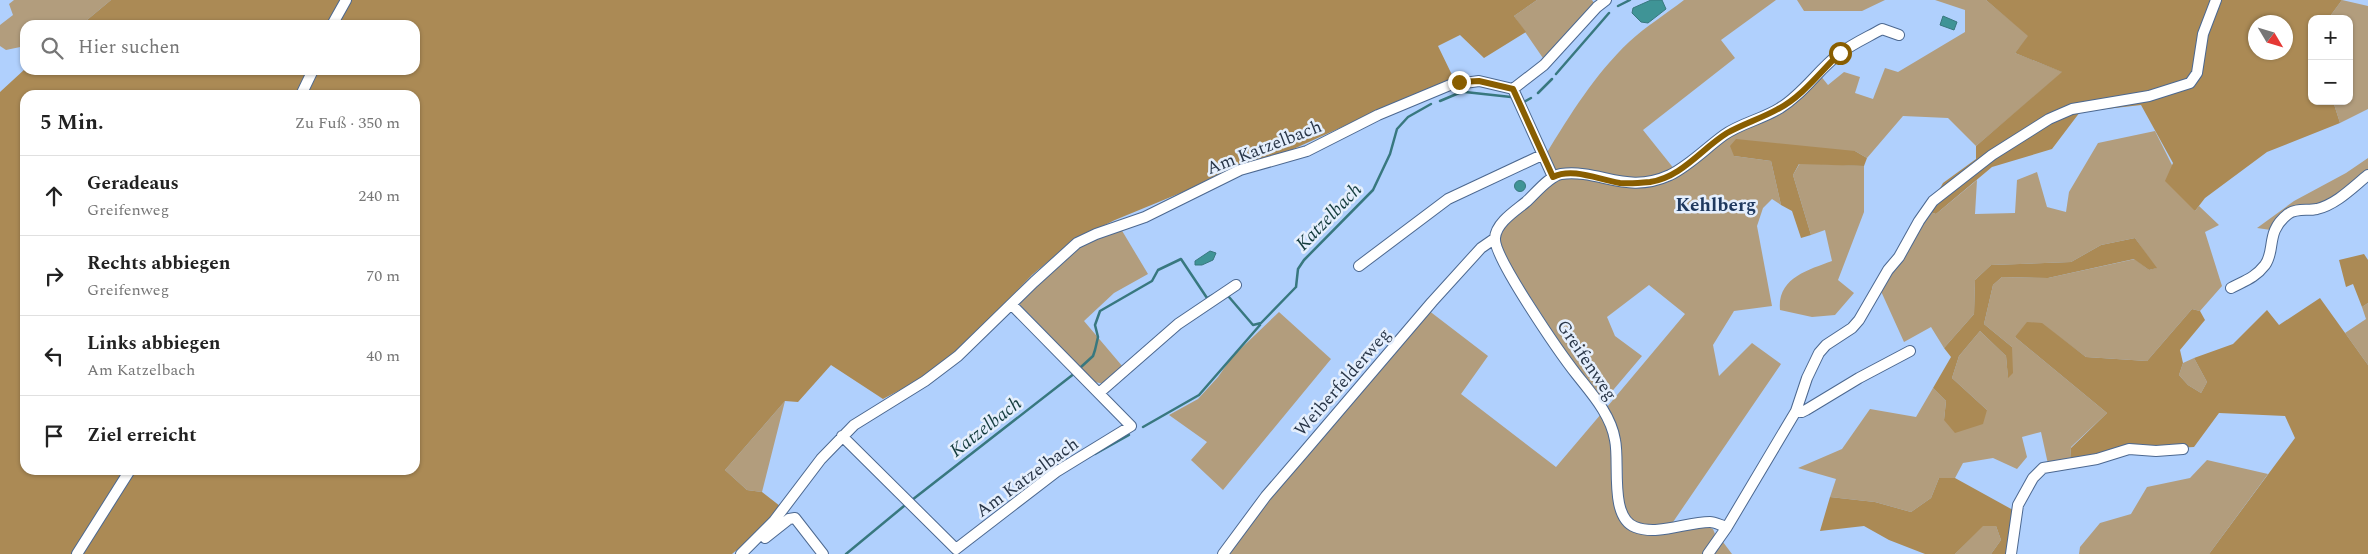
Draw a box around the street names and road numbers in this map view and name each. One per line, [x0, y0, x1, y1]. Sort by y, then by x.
street label: Am Katzelbach [1202, 113, 1326, 182]
street label: Greifenweg [1550, 314, 1624, 406]
street label: Weiberfelderweg [1288, 322, 1397, 443]
street label: Am Katzelbach [970, 431, 1085, 524]

